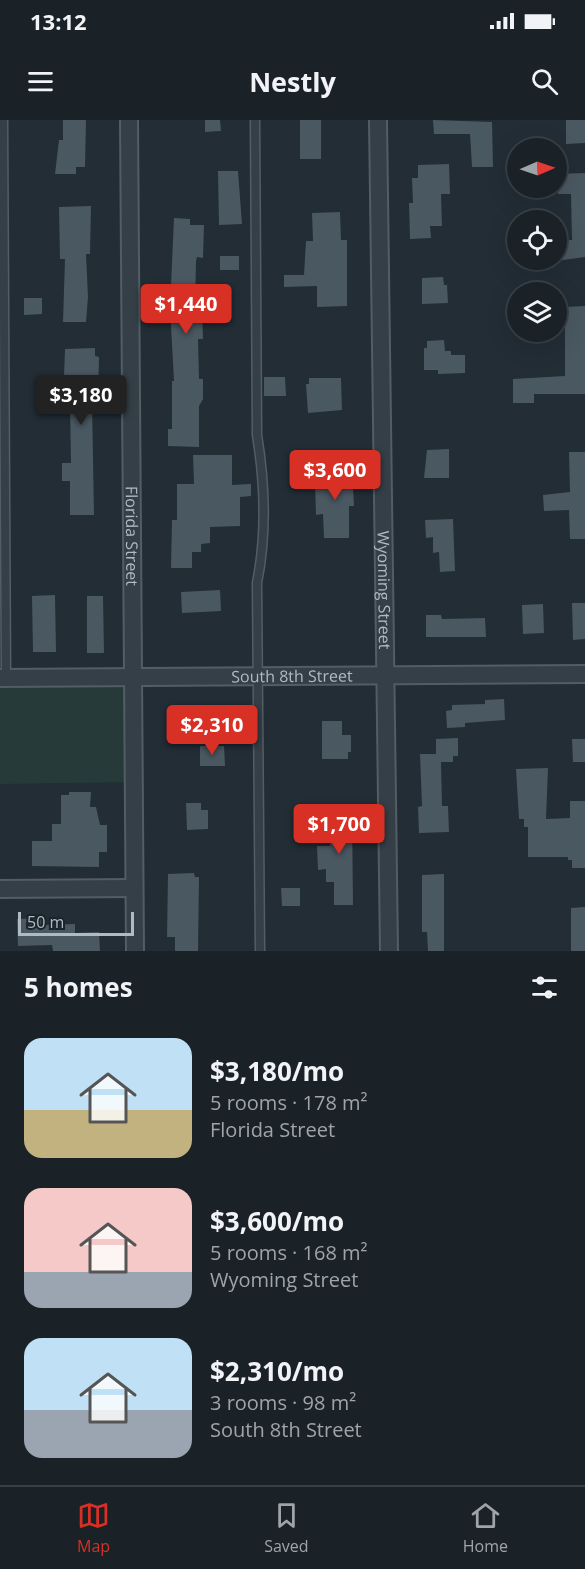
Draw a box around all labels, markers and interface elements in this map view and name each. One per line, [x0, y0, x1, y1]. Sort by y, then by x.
text: 13:12 [30, 6, 87, 36]
text: Nestly [249, 63, 336, 100]
icon: menu [24, 65, 57, 98]
icon: search [528, 65, 561, 98]
north arrow [507, 138, 567, 198]
map controls [507, 138, 567, 342]
button: locate [507, 210, 567, 270]
button: layers [507, 282, 567, 342]
pin: $1,440 [137, 284, 235, 335]
text: $1,440 [155, 290, 217, 317]
pin: $3,180 [32, 375, 130, 426]
text: $3,180 [50, 381, 112, 408]
pin: $3,600 [286, 450, 384, 501]
text: $3,600 [304, 456, 366, 483]
street label: Florida Street [121, 486, 143, 586]
street label: Wyoming Street [372, 530, 396, 650]
street label: South 8th Street [231, 665, 353, 687]
pin: $2,310 [163, 705, 261, 756]
text: $2,310 [181, 711, 243, 738]
pin: $1,700 [290, 804, 388, 855]
text: $1,700 [308, 810, 370, 837]
scale bar [18, 909, 134, 936]
text: 50 m [27, 911, 64, 933]
text: 5 homes [24, 969, 133, 1005]
icon: filters [528, 971, 561, 1004]
text: $3,180/mo [210, 1053, 344, 1089]
icon: home [72, 1062, 144, 1134]
text: 5 rooms · 178 m² [210, 1089, 368, 1116]
text: Florida Street [210, 1116, 335, 1143]
text: $3,600/mo [210, 1203, 344, 1239]
icon: home [72, 1212, 144, 1284]
text: 5 rooms · 168 m² [210, 1239, 368, 1266]
text: Wyoming Street [210, 1266, 358, 1293]
text: $2,310/mo [210, 1353, 344, 1389]
icon: home [72, 1362, 144, 1434]
text: 3 rooms · 98 m² [210, 1389, 356, 1416]
text: South 8th Street [210, 1416, 362, 1443]
tab: Map [77, 1499, 110, 1557]
tab: Saved [264, 1499, 309, 1557]
tab: Home [463, 1499, 508, 1557]

